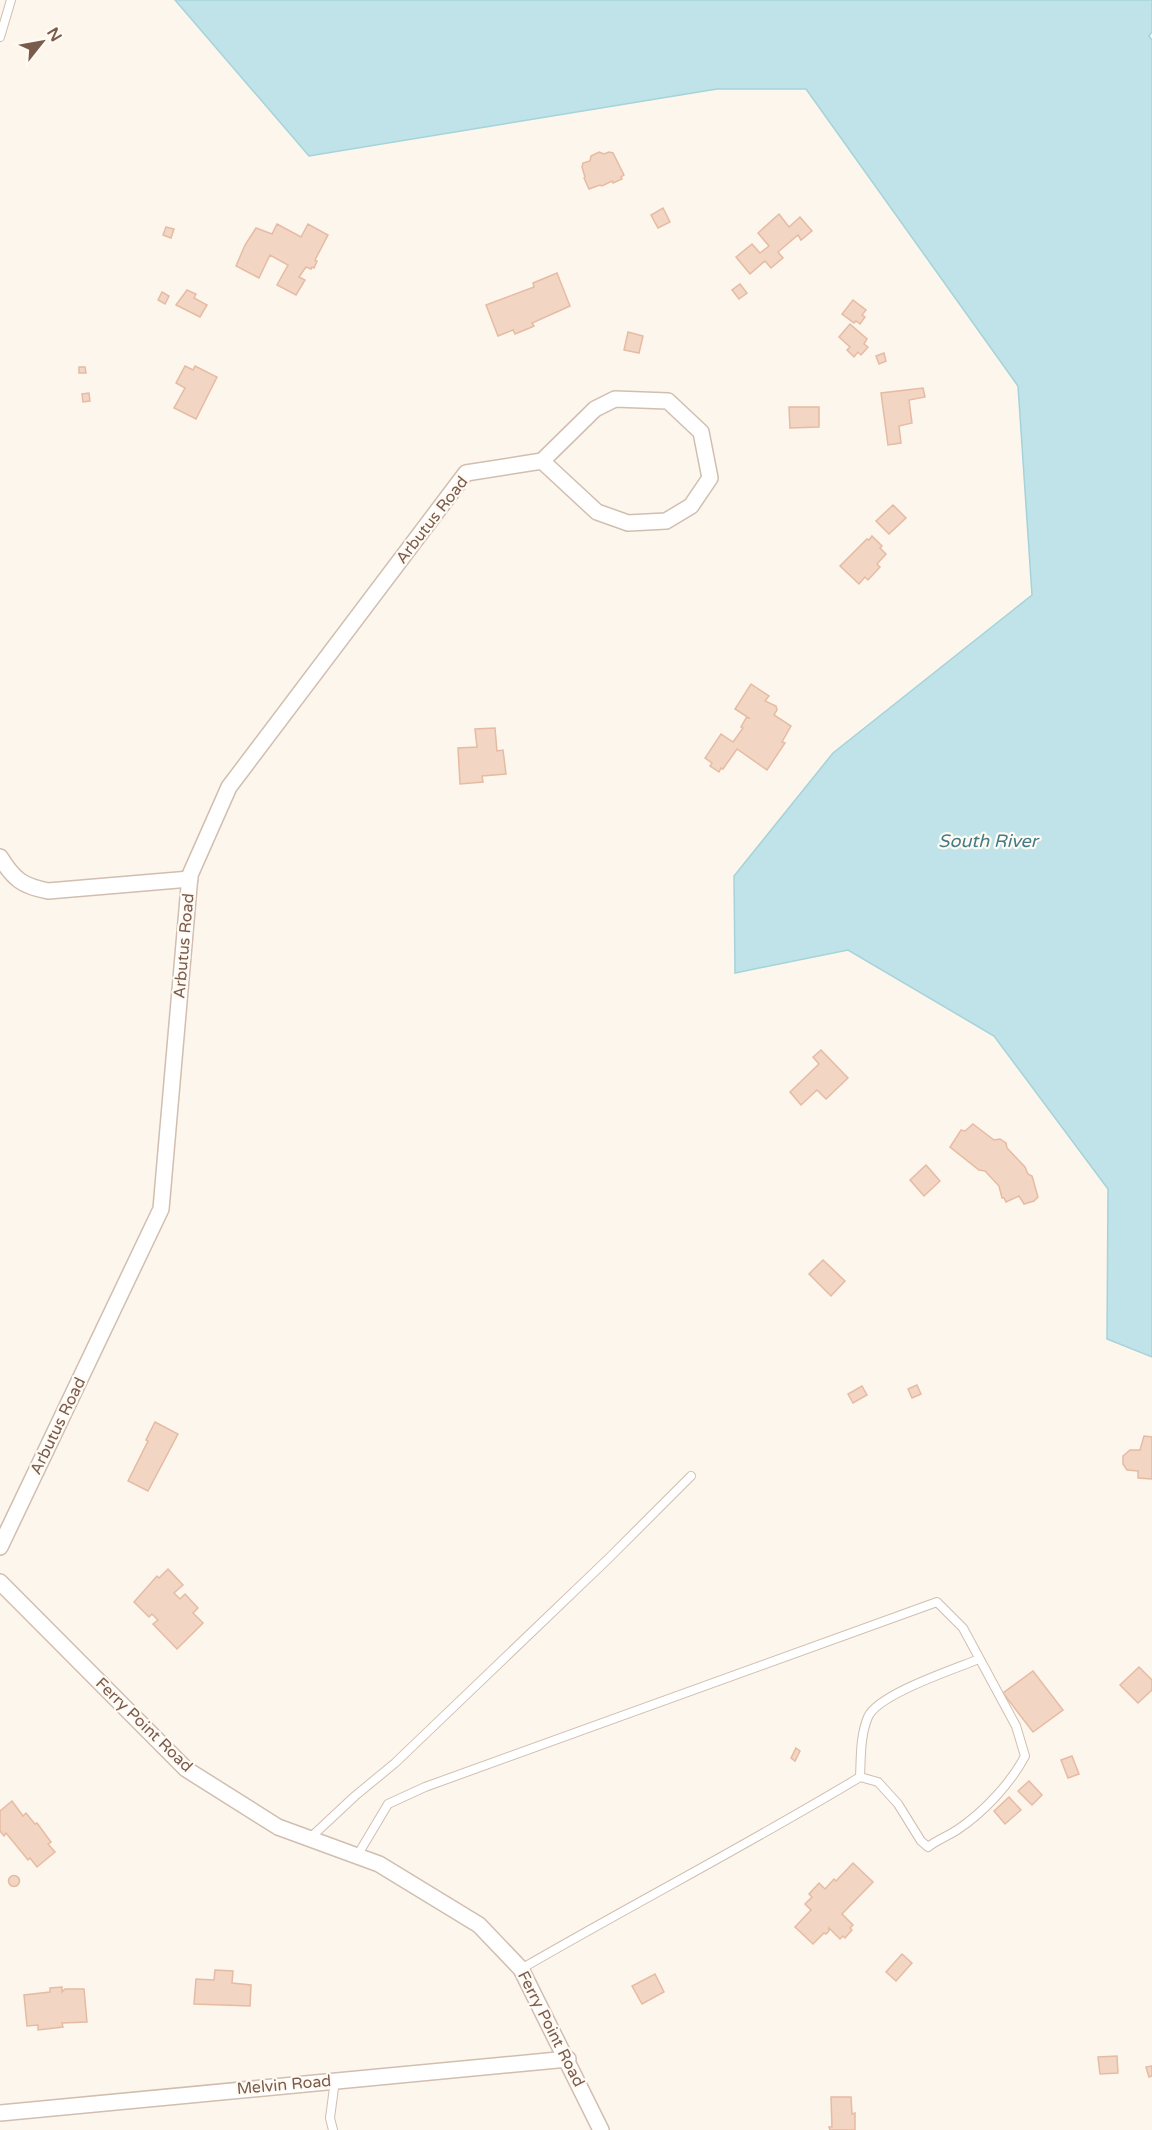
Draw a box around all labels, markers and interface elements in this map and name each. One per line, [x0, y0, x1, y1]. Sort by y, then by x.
north arrow [12, 12, 72, 72]
text: N [42, 24, 66, 45]
street label: Arbutus Road [392, 472, 472, 568]
water label: South River [938, 830, 1040, 852]
street label: Arbutus Road [169, 892, 199, 1000]
street label: Arbutus Road [26, 1374, 90, 1478]
street label: Ferry Point Road [91, 1674, 197, 1776]
street label: Ferry Point Road [513, 1968, 589, 2090]
street label: Melvin Road [236, 2071, 332, 2099]

